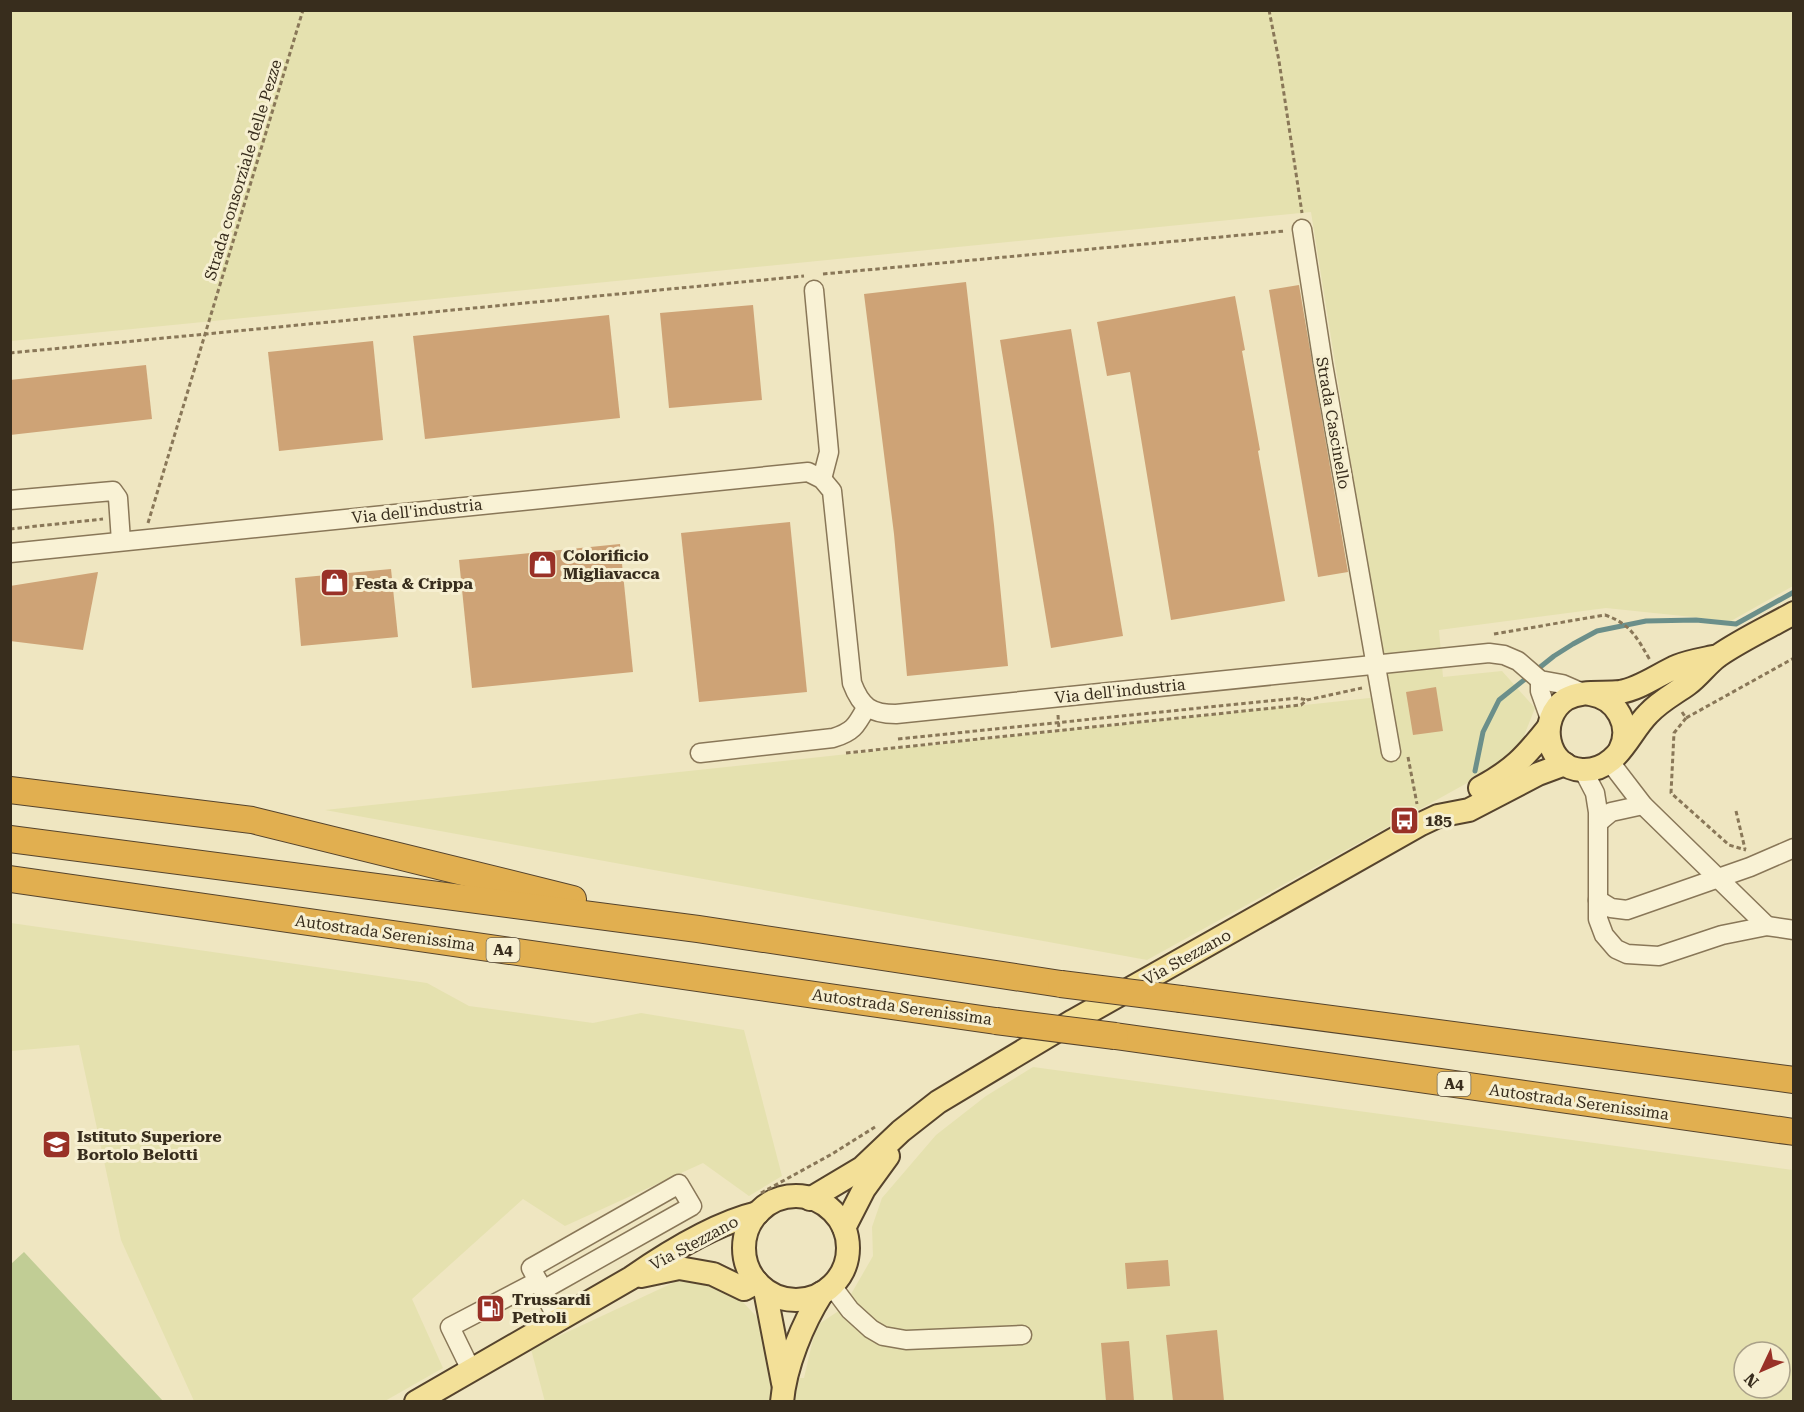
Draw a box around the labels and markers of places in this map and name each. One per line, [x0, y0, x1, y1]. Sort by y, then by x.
place label: Colorificio Migliavacca [563, 546, 660, 583]
shop icon: Colorificio Migliavacca [526, 548, 558, 580]
shop icon: Festa & Crippa [318, 567, 350, 599]
place label: Festa & Crippa [355, 574, 473, 593]
bus stop icon: 185 [1388, 804, 1420, 836]
place label: 185 [1425, 811, 1452, 830]
place label: Istituto Superiore Bortolo Belotti [77, 1127, 222, 1164]
school or university icon: Istituto Superiore Bortolo Belotti [40, 1129, 72, 1161]
place label: Trussardi Petroli [512, 1290, 591, 1327]
fuel station icon: Trussardi Petroli [475, 1292, 507, 1324]

